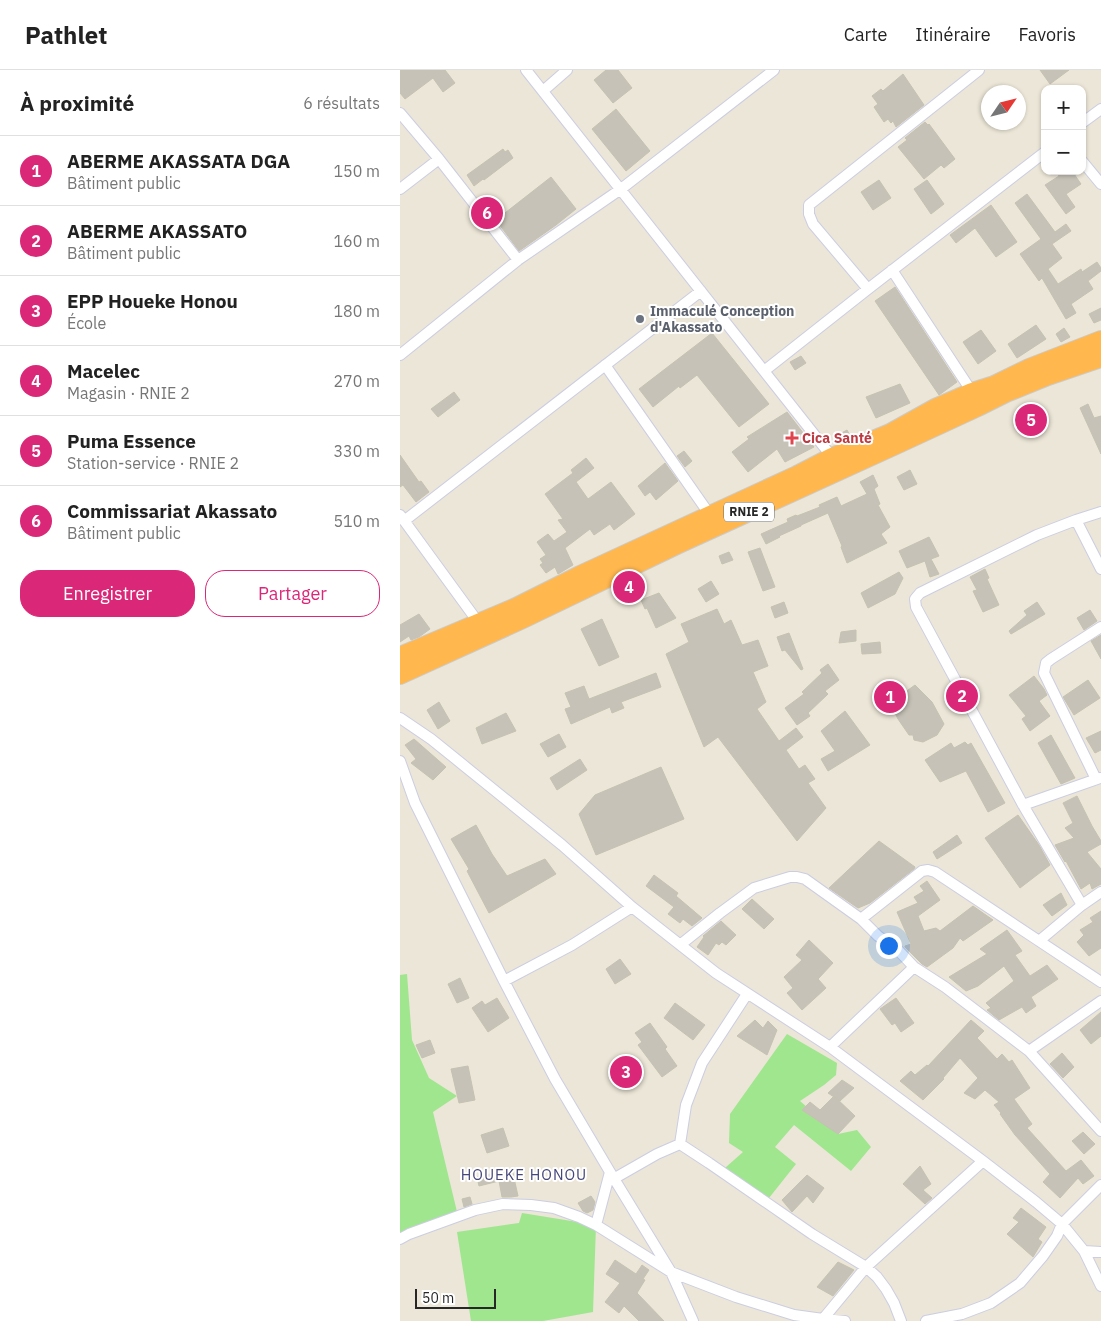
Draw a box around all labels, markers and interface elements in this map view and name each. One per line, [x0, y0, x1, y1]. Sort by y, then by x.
text: Pathlet [25, 19, 107, 51]
text: Carte [844, 23, 887, 46]
text: Itinéraire [915, 23, 991, 46]
text: Favoris [1019, 23, 1076, 46]
north arrow [981, 85, 1026, 130]
map controls [1041, 85, 1086, 175]
button: + [1041, 85, 1086, 130]
text: À proximité [20, 89, 134, 117]
text: 6 résultats [303, 93, 380, 113]
button: − [1041, 130, 1086, 175]
text: ABERME AKASSATA DGA [67, 149, 290, 173]
text: 1 [31, 161, 41, 181]
text: 150 m [333, 161, 380, 181]
text: Bâtiment public [67, 173, 181, 193]
pin: 6 [471, 194, 503, 232]
text: ABERME AKASSATO [67, 219, 247, 243]
text: 2 [31, 231, 41, 251]
text: 160 m [333, 231, 380, 251]
text: Bâtiment public [67, 243, 181, 263]
text: EPP Houeke Honou [67, 289, 238, 313]
text: 3 [31, 301, 41, 321]
text: 180 m [333, 301, 380, 321]
place label: Immaculé Conception d'Akassato [650, 302, 794, 336]
text: École [67, 313, 106, 333]
marker: Immaculé Conception d'Akassato [634, 313, 646, 325]
text: Macelec [67, 359, 140, 383]
text: 4 [31, 371, 41, 391]
text: 270 m [333, 371, 380, 391]
text: Magasin · RNIE 2 [67, 383, 190, 403]
pin: 5 [1015, 401, 1047, 439]
text: Puma Essence [67, 429, 196, 453]
place label: Cica Santé [802, 429, 872, 447]
marker: Cica Santé [786, 432, 798, 444]
text: 5 [31, 441, 41, 461]
text: 330 m [333, 441, 380, 461]
text: Station-service · RNIE 2 [67, 453, 239, 473]
text: Commissariat Akassato [67, 499, 277, 523]
road number: RNIE 2 [724, 502, 774, 522]
text: 6 [31, 511, 41, 531]
text: 510 m [333, 511, 380, 531]
text: Bâtiment public [67, 523, 181, 543]
pin: 4 [613, 568, 645, 606]
button: Enregistrer [20, 570, 195, 617]
button: Partager [205, 570, 380, 617]
pin: 2 [946, 677, 978, 715]
pin: 1 [874, 678, 906, 716]
your location [876, 933, 902, 959]
pin: 3 [610, 1053, 642, 1091]
district label: HOUEKE HONOU [461, 1165, 587, 1184]
scale bar [415, 1286, 496, 1309]
text: 50 m [422, 1289, 454, 1307]

